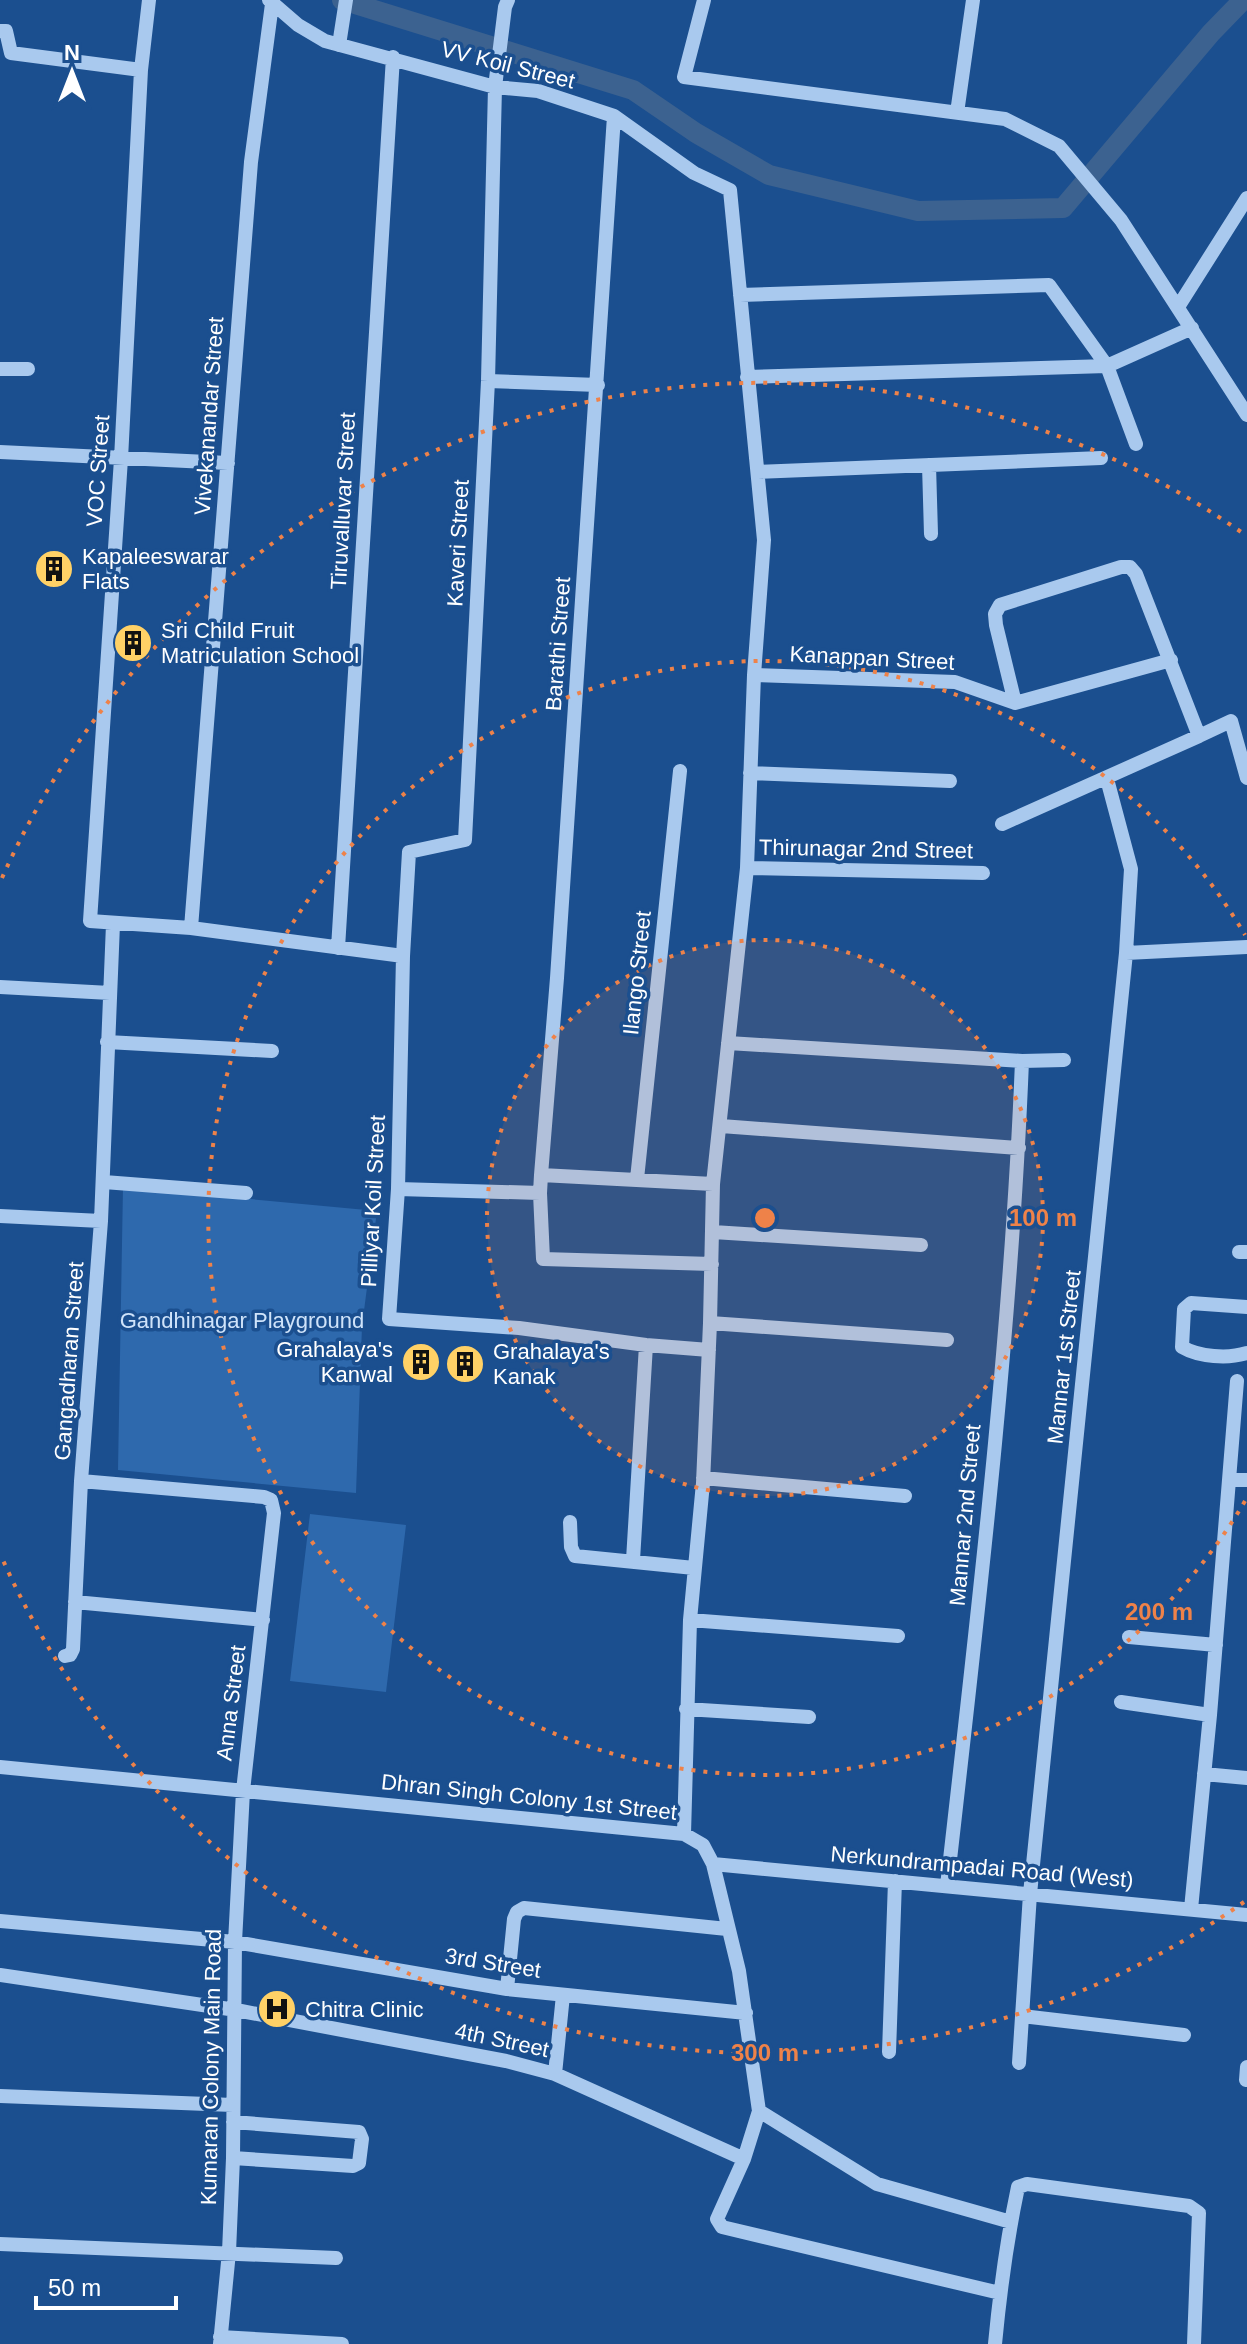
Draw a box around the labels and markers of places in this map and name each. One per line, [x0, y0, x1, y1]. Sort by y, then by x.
place label: Kapaleeswarar Flats [82, 544, 229, 594]
building icon: Kapaleeswarar Flats [33, 548, 75, 590]
place label: Sri Child Fruit Matriculation School [161, 618, 359, 668]
building icon: Sri Child Fruit Matriculation School [112, 622, 154, 664]
centre of rings [751, 1204, 779, 1232]
place label: Grahalaya's Kanwal [276, 1337, 393, 1387]
place label: Grahalaya's Kanak [493, 1339, 610, 1389]
building icon: Grahalaya's Kanwal [400, 1341, 442, 1383]
building icon: Grahalaya's Kanak [444, 1343, 486, 1385]
hospital icon: Chitra Clinic [256, 1988, 298, 2030]
place label: Chitra Clinic [305, 1997, 424, 2022]

